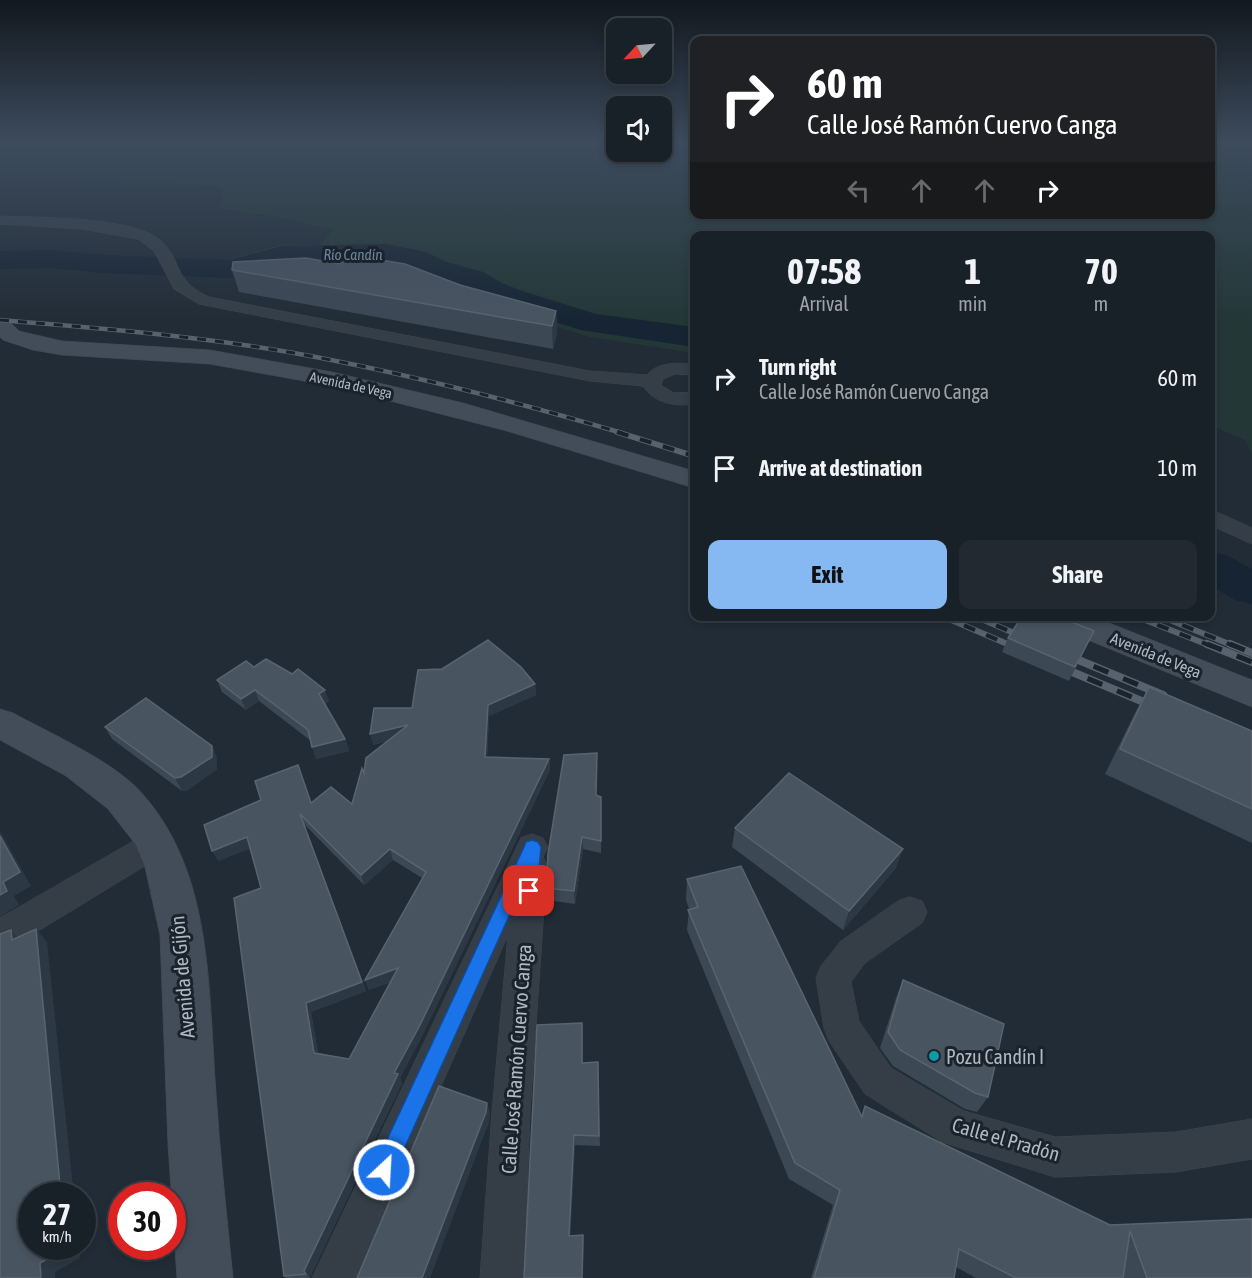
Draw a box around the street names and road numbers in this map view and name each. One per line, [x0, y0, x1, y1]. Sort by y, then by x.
street label: Avenida de Vega [308, 368, 394, 402]
street label: Avenida de Vega [1108, 629, 1204, 682]
street label: Avenida de Gijón [165, 915, 199, 1039]
street label: Calle José Ramón Cuervo Canga [497, 943, 535, 1175]
street label: Calle el Pradón [950, 1113, 1062, 1165]

